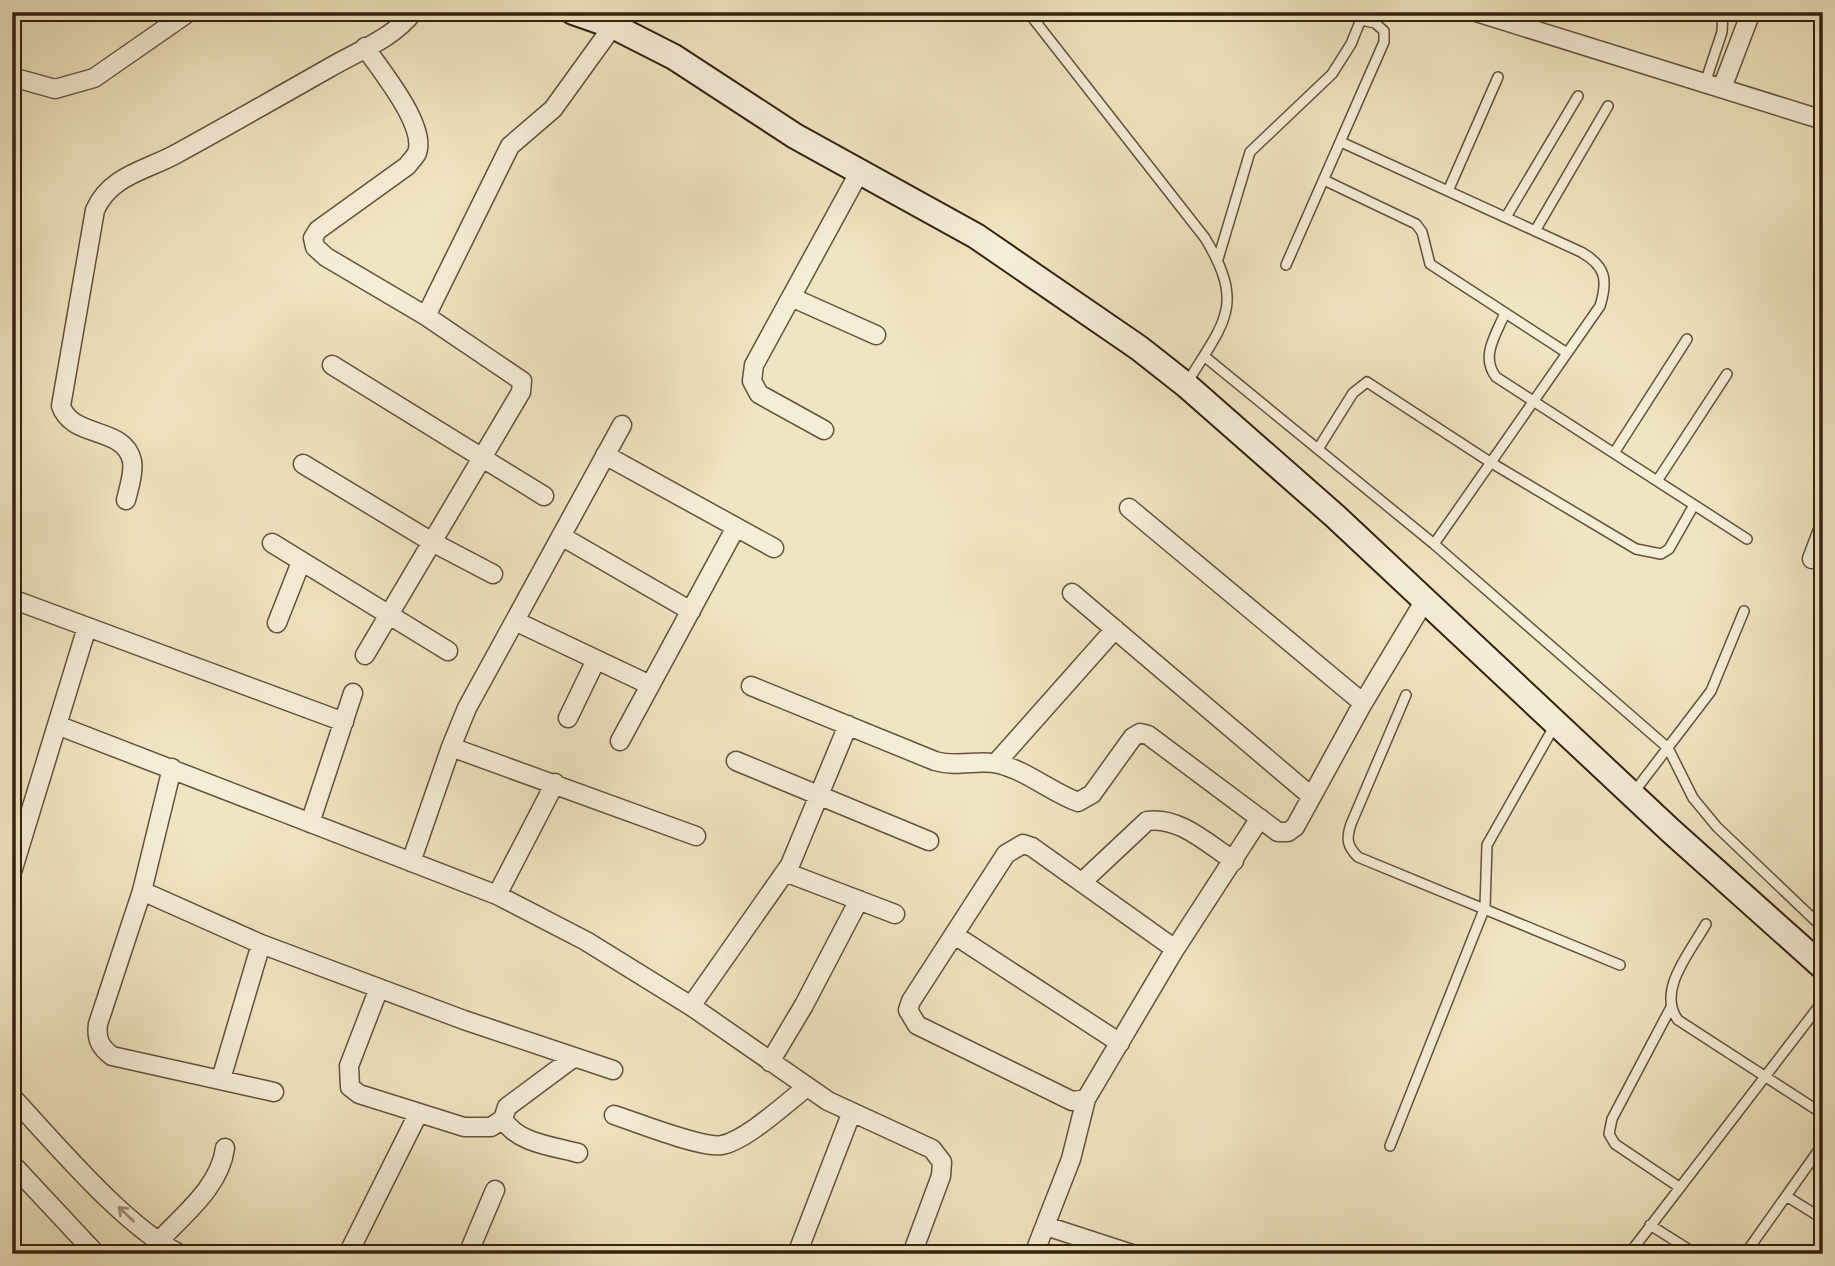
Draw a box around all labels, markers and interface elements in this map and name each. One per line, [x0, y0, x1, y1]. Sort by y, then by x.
one-way arrow [117, 1205, 134, 1222]

